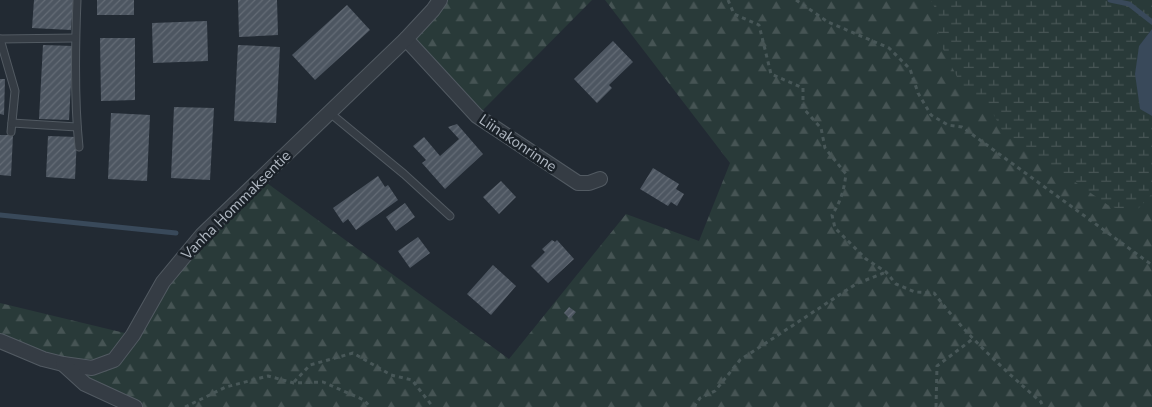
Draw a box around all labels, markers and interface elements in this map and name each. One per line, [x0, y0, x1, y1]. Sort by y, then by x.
street label: Liinakonrinne [475, 110, 561, 176]
street label: Vanha Hommaksentie [176, 146, 295, 265]

